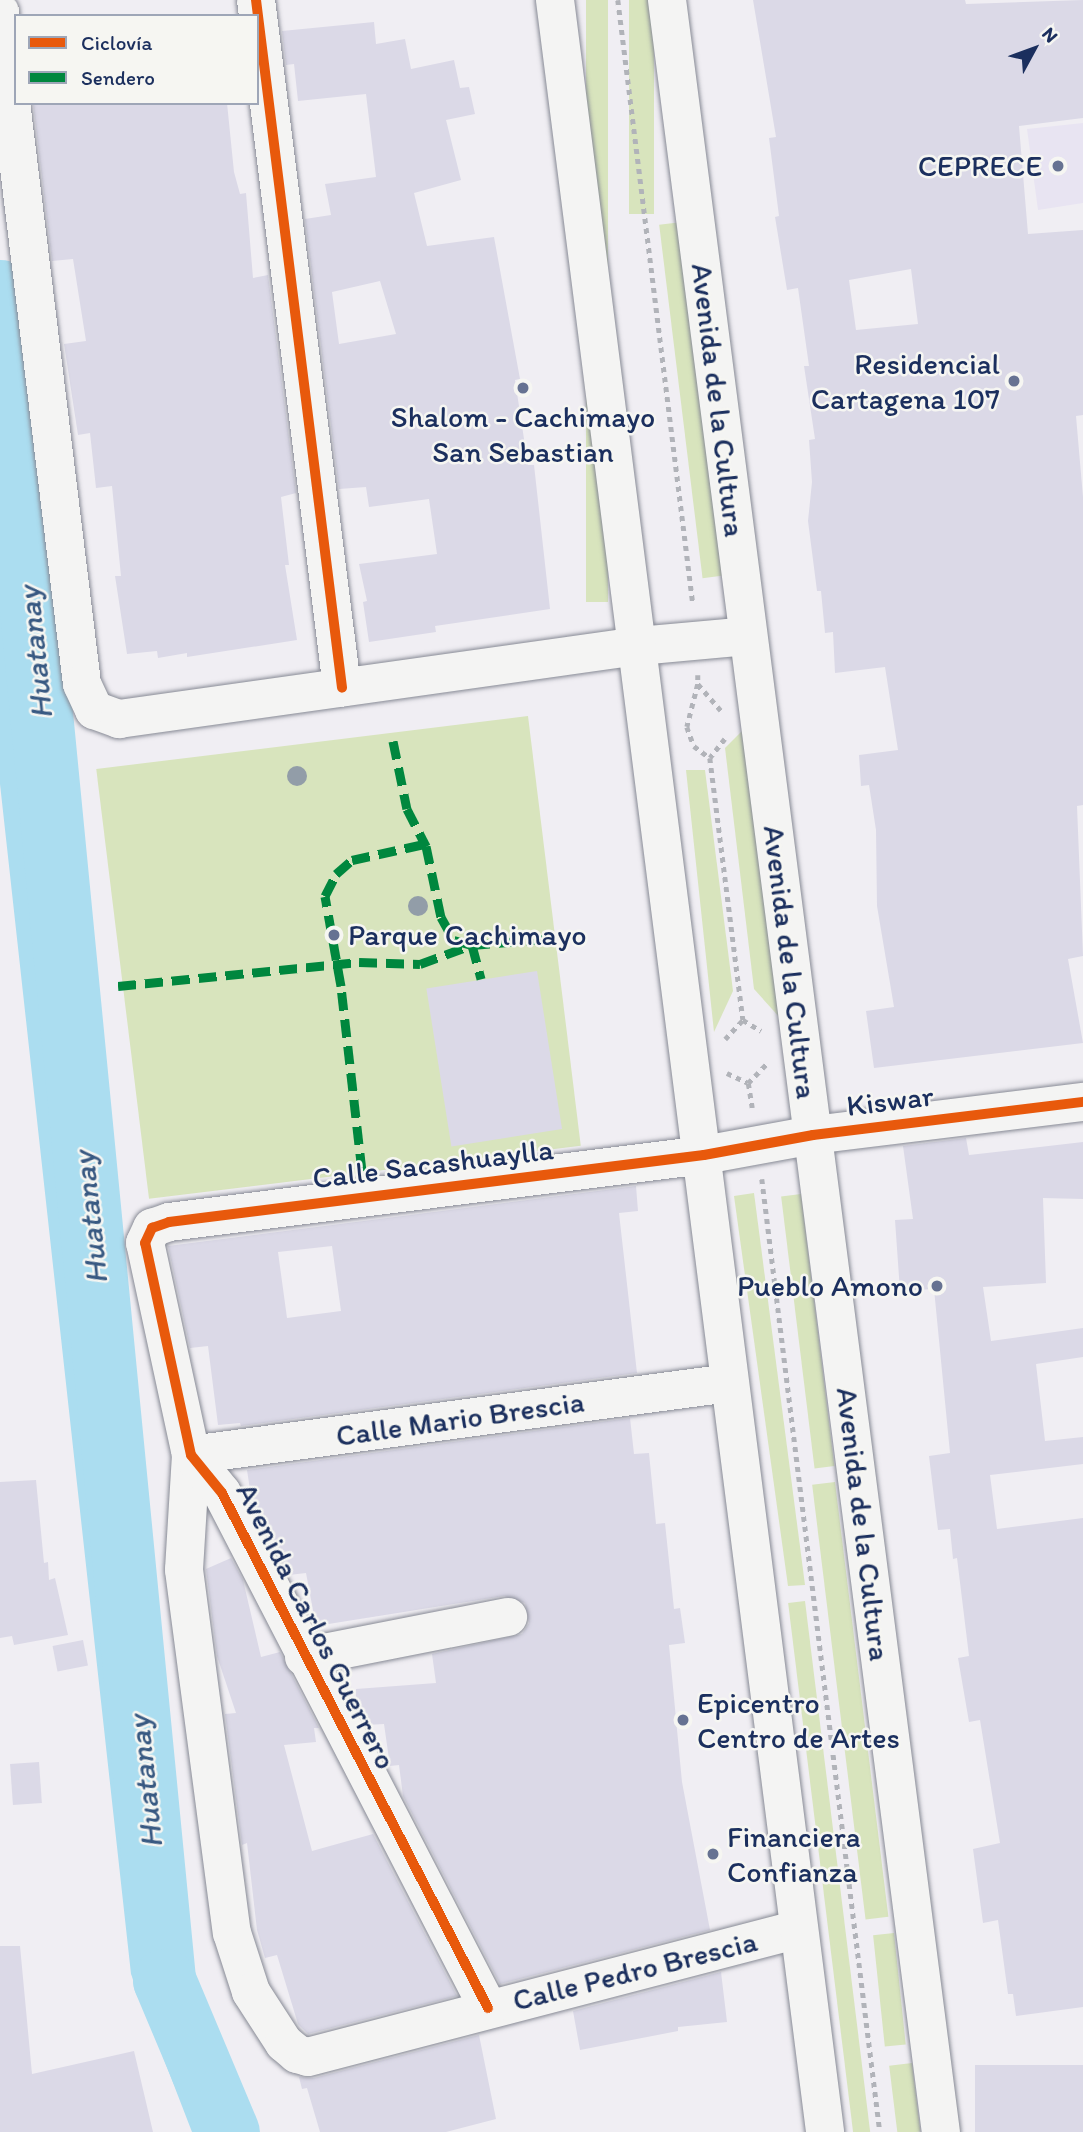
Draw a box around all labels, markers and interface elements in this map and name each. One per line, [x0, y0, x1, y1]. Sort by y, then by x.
legend [14, 14, 259, 105]
north arrow [999, 14, 1069, 84]
text: N [1037, 23, 1063, 47]
text: Ciclovía [81, 30, 152, 55]
text: Sendero [81, 65, 155, 90]
place label: CEPRECE [918, 148, 1042, 184]
marker: CEPRECE [1048, 156, 1068, 176]
street label: Avenida de la Cultura [683, 260, 753, 540]
place label: Residencial Cartagena 107 [811, 346, 1000, 416]
marker: Residencial Cartagena 107 [1006, 373, 1022, 389]
marker: Shalom - Cachimayo San Sebastian [515, 380, 531, 396]
place label: Shalom - Cachimayo San Sebastian [390, 399, 656, 470]
water label: Huatanay [9, 585, 61, 721]
street label: Avenida de la Cultura [755, 822, 825, 1102]
place label: Parque Cachimayo [348, 917, 587, 953]
marker: Parque Cachimayo [326, 927, 342, 943]
street label: Kiswar [844, 1078, 936, 1124]
street label: Calle Sacashuaylla [311, 1131, 555, 1197]
water label: Huatanay [64, 1150, 116, 1286]
place label: Pueblo Amono [738, 1268, 923, 1304]
marker: Pueblo Amono [929, 1278, 945, 1294]
street label: Calle Mario Brescia [334, 1384, 586, 1454]
street label: Avenida de la Cultura [828, 1384, 898, 1664]
street label: Avenida Carlos Guerrero [228, 1477, 404, 1775]
place label: Epicentro Centro de Artes [697, 1685, 900, 1756]
marker: Epicentro Centro de Artes [675, 1712, 691, 1728]
water label: Huatanay [119, 1714, 171, 1850]
place label: Financiera Confianza [727, 1819, 860, 1890]
marker: Financiera Confianza [705, 1846, 721, 1862]
street label: Calle Pedro Brescia [510, 1923, 760, 2019]

